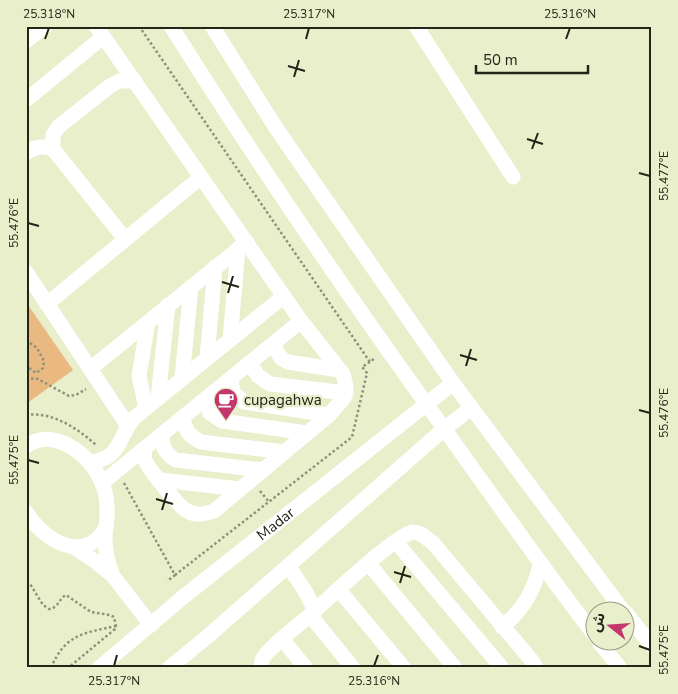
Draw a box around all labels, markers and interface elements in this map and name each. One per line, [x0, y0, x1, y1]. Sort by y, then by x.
text: 25.318°N [23, 6, 75, 22]
text: 25.317°N [283, 6, 335, 22]
text: 25.316°N [544, 6, 596, 22]
scale bar [476, 42, 588, 74]
text: 50 m [483, 50, 518, 70]
text: 55.477°E [656, 151, 672, 201]
text: 55.476°E [6, 198, 22, 248]
cafe icon: cupagahwa [213, 387, 239, 421]
text: 55.476°E [656, 388, 672, 438]
place label: cupagahwa [244, 390, 322, 410]
text: 55.475°E [6, 435, 22, 485]
street label: Madar [253, 502, 299, 545]
north arrow [586, 602, 636, 652]
text: ش [586, 610, 610, 634]
text: 55.475°E [656, 625, 672, 675]
text: 25.317°N [88, 673, 140, 689]
text: 25.316°N [348, 673, 400, 689]

